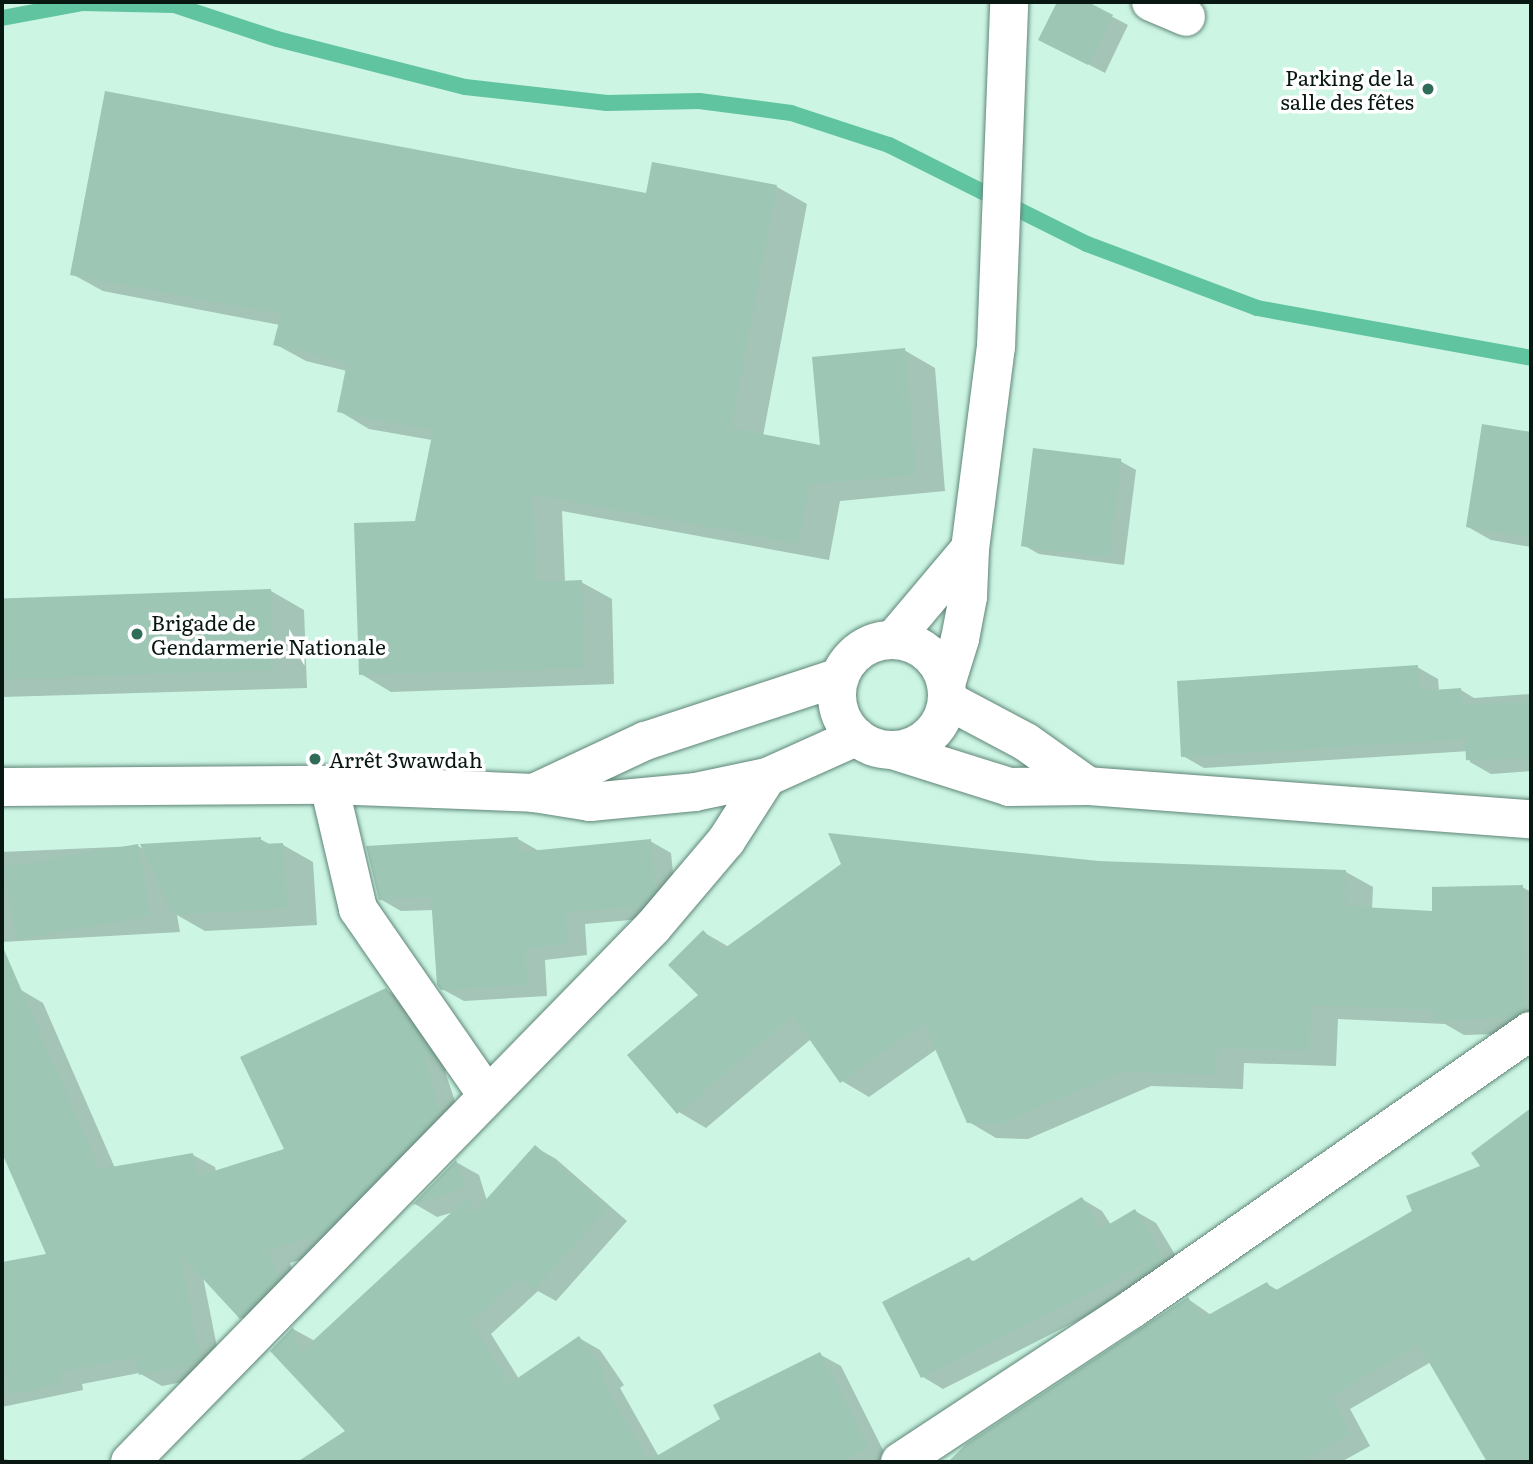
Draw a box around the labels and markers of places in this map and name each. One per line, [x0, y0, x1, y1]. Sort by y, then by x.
place label: Parking de la salle des fêtes [1280, 64, 1414, 114]
marker: Parking de la salle des fêtes [1420, 81, 1436, 97]
place label: Brigade de Gendarmerie Nationale [151, 609, 386, 659]
marker: Brigade de Gendarmerie Nationale [129, 626, 145, 642]
place label: Arrêt 3wawdah [329, 746, 483, 772]
marker: Arrêt 3wawdah [307, 751, 323, 767]

